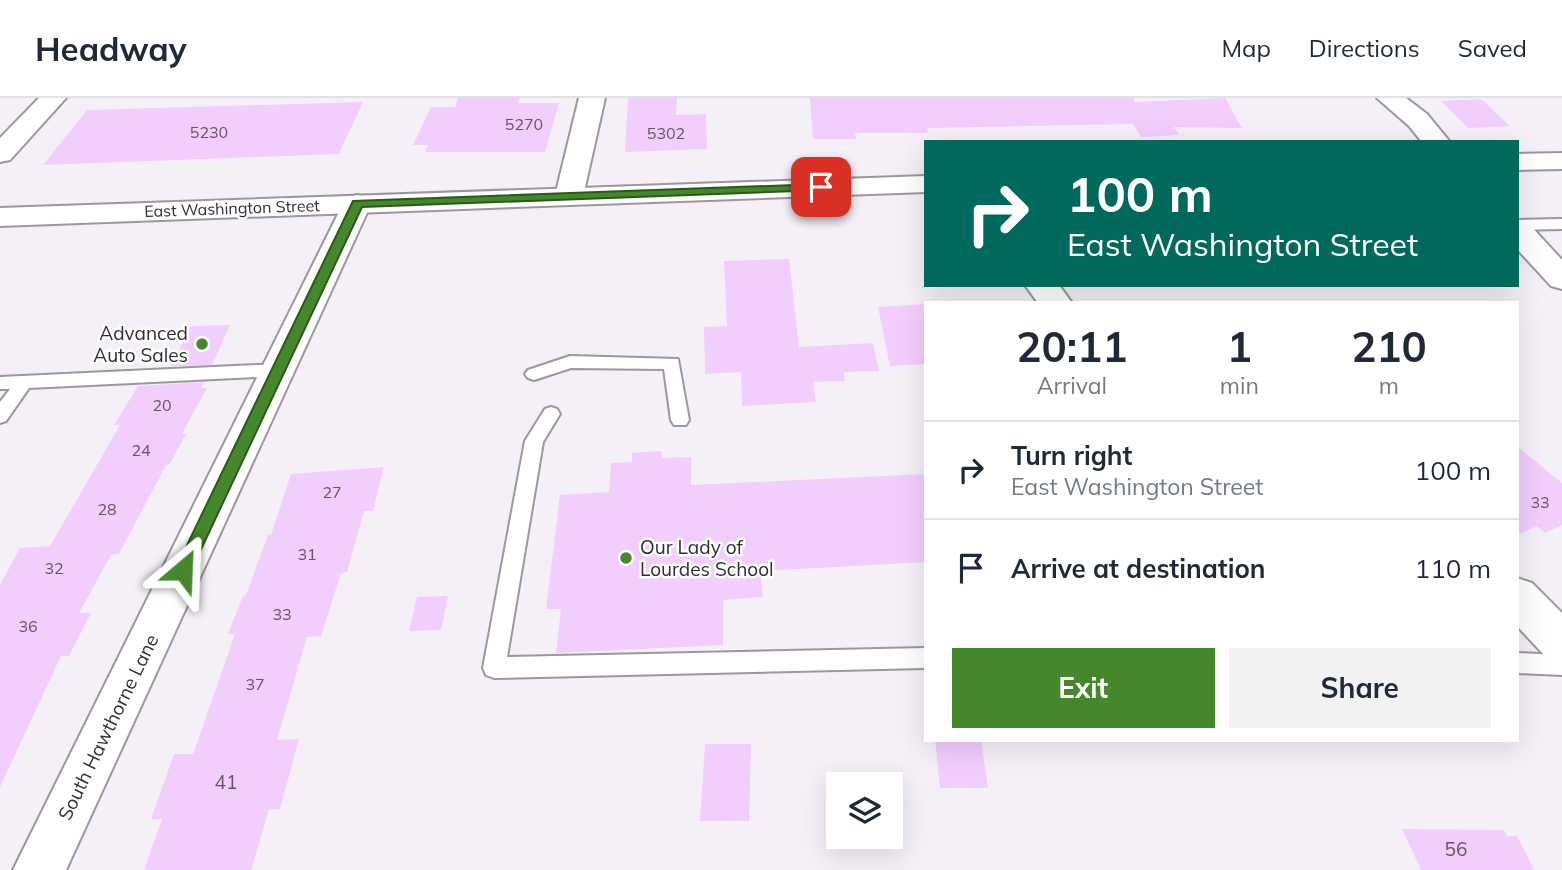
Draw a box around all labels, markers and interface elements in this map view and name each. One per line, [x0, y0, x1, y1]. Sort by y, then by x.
text: Headway [35, 28, 187, 69]
text: Map [1221, 33, 1271, 63]
text: Directions [1309, 33, 1420, 63]
text: Saved [1458, 33, 1527, 63]
house number: 5270 [505, 114, 543, 134]
house number: 5230 [190, 122, 228, 142]
house number: 5302 [647, 123, 685, 143]
pin [791, 157, 851, 217]
text: 100 m [1067, 163, 1213, 224]
icon: arrive [802, 168, 840, 206]
icon: right [952, 168, 1043, 259]
street label: East Washington Street [144, 195, 320, 221]
text: East Washington Street [1067, 224, 1418, 264]
text: 20:11 [1016, 320, 1127, 373]
text: 1 [1227, 320, 1252, 373]
text: 210 [1351, 320, 1427, 373]
place label: Advanced Auto Sales [93, 321, 188, 367]
marker: Advanced Auto Sales [194, 336, 210, 352]
text: Arrival [1037, 371, 1107, 400]
text: min [1220, 371, 1259, 400]
text: m [1379, 371, 1399, 400]
house number: 20 [152, 395, 172, 415]
text: Turn right [1011, 439, 1132, 472]
house number: 24 [131, 440, 151, 460]
icon: right [952, 451, 990, 489]
text: 100 m [1415, 454, 1491, 487]
text: East Washington Street [1011, 472, 1263, 501]
house number: 27 [322, 482, 342, 502]
house number: 33 [1530, 492, 1550, 512]
house number: 28 [97, 499, 117, 519]
position arrow [146, 533, 220, 607]
place label: Our Lady of Lourdes School [640, 535, 774, 581]
house number: 31 [297, 544, 317, 564]
icon: arrive [952, 549, 990, 587]
marker: Our Lady of Lourdes School [618, 550, 634, 566]
text: Arrive at destination [1011, 552, 1266, 585]
text: 110 m [1415, 552, 1491, 585]
house number: 32 [44, 558, 64, 578]
house number: 33 [272, 604, 292, 624]
house number: 36 [18, 616, 38, 636]
street label: South Hawthorne Lane [52, 630, 164, 824]
button: Exit [952, 648, 1215, 728]
button: Share [1229, 648, 1491, 728]
house number: 37 [245, 674, 265, 694]
house number: 41 [215, 770, 237, 794]
map controls [826, 772, 903, 849]
button: layers [826, 772, 903, 849]
house number: 56 [1445, 837, 1467, 861]

